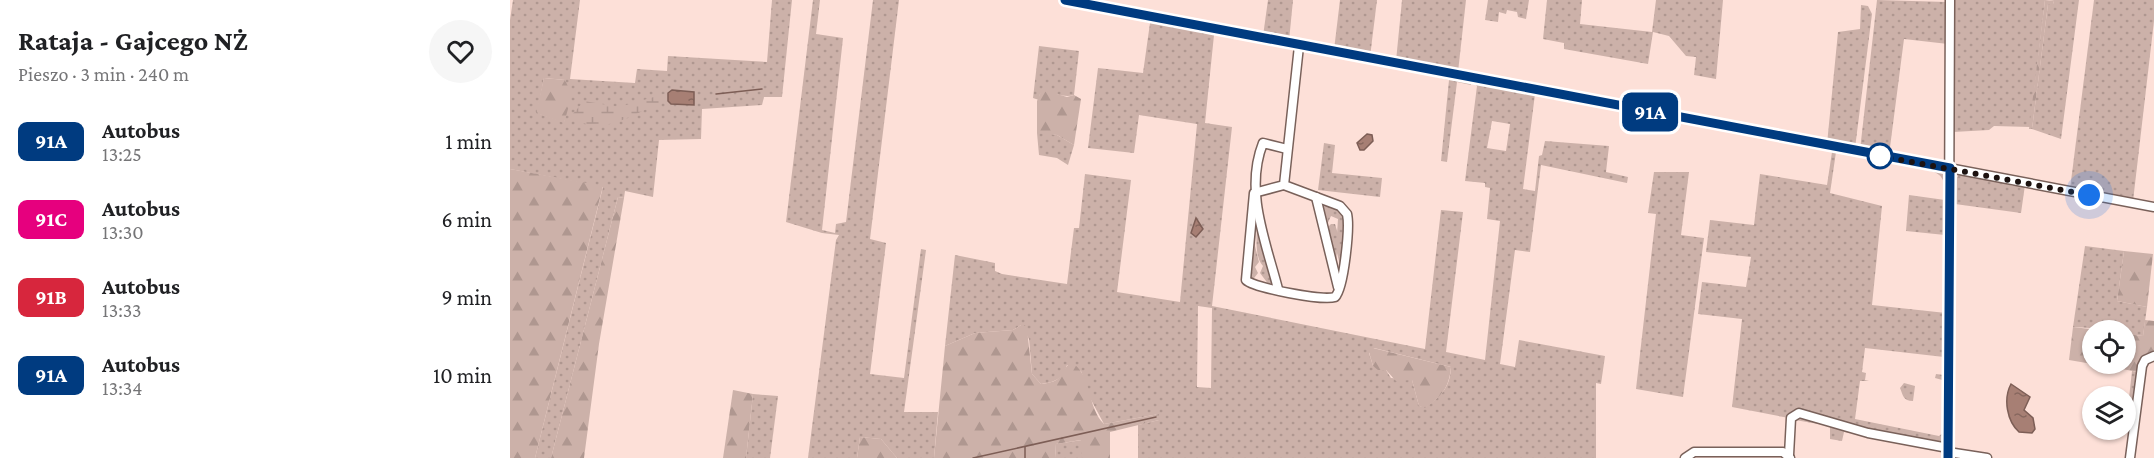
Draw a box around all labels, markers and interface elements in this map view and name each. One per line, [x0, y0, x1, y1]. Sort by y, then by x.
button: heart [429, 20, 492, 83]
text: Rataja - Gajcego NŻ [18, 25, 248, 56]
text: Pieszo · 3 min · 240 m [18, 63, 189, 85]
line badge: 91A [1616, 92, 1684, 132]
text: 91A [1634, 100, 1666, 124]
text: Autobus [102, 118, 180, 143]
text: 91A [35, 129, 67, 153]
text: 1 min [445, 129, 492, 154]
text: 13:25 [102, 143, 142, 165]
unlabelled marker [1867, 143, 1893, 169]
your location [2074, 180, 2104, 210]
text: Autobus [102, 196, 180, 221]
text: 91C [35, 207, 67, 231]
text: 6 min [441, 207, 492, 232]
text: 13:30 [102, 221, 144, 243]
text: Autobus [102, 274, 180, 299]
text: 91B [35, 285, 67, 309]
text: 9 min [441, 285, 492, 310]
text: 13:33 [102, 299, 142, 321]
map controls [2082, 320, 2136, 440]
button: locate [2082, 320, 2136, 374]
text: Autobus [102, 352, 180, 377]
text: 91A [35, 363, 67, 387]
text: 10 min [433, 363, 492, 388]
text: 13:34 [102, 377, 142, 399]
button: layers [2082, 386, 2136, 440]

